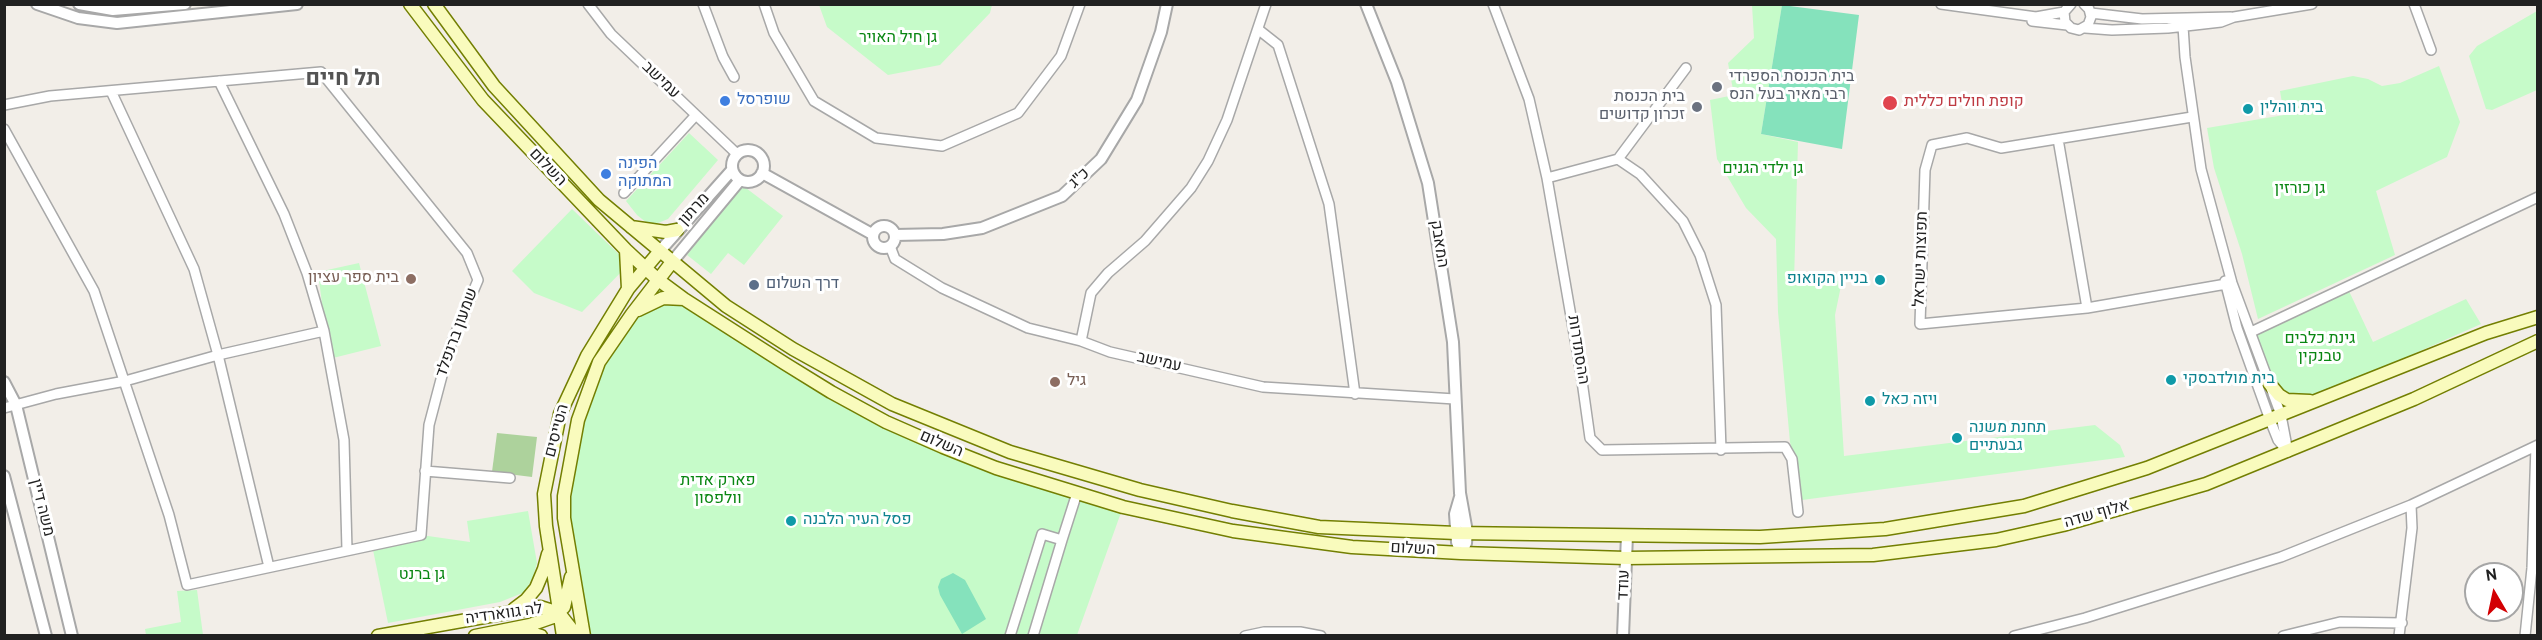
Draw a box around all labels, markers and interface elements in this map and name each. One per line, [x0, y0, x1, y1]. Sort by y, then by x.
park label: גן חיל האויר [859, 29, 937, 49]
street label: עמישב [637, 58, 683, 104]
district label: תל חיים [306, 68, 380, 94]
place label: בית הכנסת הספרדי רבי מאיר בעל הנס [1729, 68, 1854, 106]
marker: בית הכנסת הספרדי רבי מאיר בעל הנס [1710, 80, 1724, 94]
place label: בית הכנסת זכרון קדושים [1599, 88, 1685, 126]
place label: שופרסל [737, 91, 791, 111]
place label: קופת חולים כללית [1904, 93, 2024, 113]
marker: שופרסל [718, 94, 732, 108]
marker: קופת חולים כללית [1881, 94, 1899, 112]
place label: בית ווהלין [2260, 99, 2324, 119]
marker: בית הכנסת זכרון קדושים [1690, 100, 1704, 114]
marker: בית ווהלין [2241, 102, 2255, 116]
street label: השלום [524, 145, 570, 191]
place label: הפינה המתוקה [618, 155, 672, 193]
park label: גן ילדי הגנים [1723, 160, 1803, 180]
street label: כ"ג [1066, 165, 1094, 193]
marker: הפינה המתוקה [599, 167, 613, 181]
park label: גן כורזין [2275, 180, 2325, 200]
street label: מרתון [675, 190, 715, 230]
street label: תפוצות ישראל [1911, 211, 1933, 307]
street label: המאבק [1425, 219, 1451, 269]
place label: בית ספר עציון [308, 269, 399, 289]
place label: בניין הקואופ [1787, 270, 1868, 290]
marker: בית ספר עציון [404, 272, 418, 286]
marker: בניין הקואופ [1873, 273, 1887, 287]
place label: דרך השלום [766, 275, 839, 295]
marker: דרך השלום [747, 278, 761, 292]
street label: שמעון ברנפלד [433, 286, 483, 380]
street label: ההסתדרות [1562, 314, 1592, 386]
park label: גינת כלבים טבנקין [2285, 330, 2355, 368]
street label: עמישב [1135, 349, 1183, 377]
place label: בית מולדבסקי [2183, 370, 2275, 390]
place label: גיל [1067, 372, 1086, 392]
marker: בית מולדבסקי [2164, 373, 2178, 387]
marker: גיל [1048, 375, 1062, 389]
place label: ויזה כאל [1882, 391, 1937, 411]
marker: ויזה כאל [1863, 394, 1877, 408]
street label: הטייסים [542, 402, 574, 460]
place label: תחנת משנה גבעתיים [1969, 419, 2046, 457]
street label: השלום [916, 427, 966, 463]
marker: תחנת משנה גבעתיים [1950, 431, 1964, 445]
park label: פארק אדית וולפסון [680, 472, 756, 510]
street label: משה דיין [25, 477, 57, 539]
street label: אלוף שדה [2062, 497, 2132, 533]
place label: פסל העיר הלבנה [803, 511, 912, 531]
marker: פסל העיר הלבנה [784, 514, 798, 528]
street label: השלום [1390, 539, 1436, 561]
north arrow [2464, 562, 2524, 622]
text: N [2484, 565, 2499, 587]
park label: גן ברנט [399, 566, 445, 586]
street label: עודד [1615, 569, 1635, 601]
street label: לה גווארדיה [464, 600, 544, 630]

